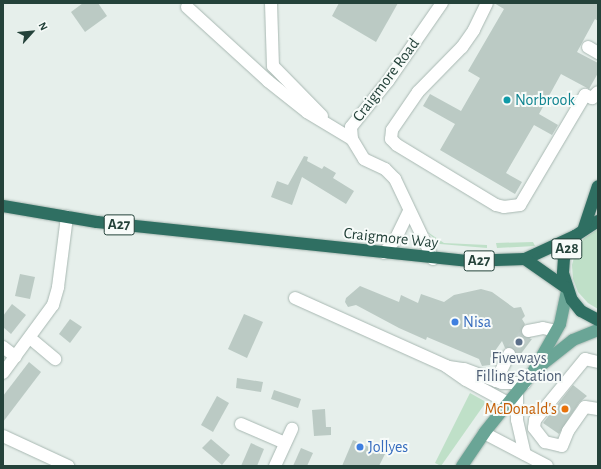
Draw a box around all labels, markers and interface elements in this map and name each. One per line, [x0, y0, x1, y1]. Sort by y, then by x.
north arrow [12, 12, 52, 52]
text: N [36, 20, 50, 32]
street label: Craigmore Road [348, 34, 424, 126]
place label: Norbrook [515, 90, 575, 110]
marker: Norbrook [502, 95, 512, 105]
road number: A27 [103, 212, 135, 238]
street label: Craigmore Way [343, 223, 439, 253]
road number: A28 [551, 236, 583, 262]
road number: A27 [463, 248, 495, 274]
place label: Nisa [463, 312, 491, 332]
marker: Nisa [450, 317, 460, 327]
marker: Fiveways Filling Station [514, 337, 524, 347]
place label: Fiveways Filling Station [476, 348, 562, 386]
place label: McDonald's [485, 399, 557, 419]
marker: McDonald's [560, 404, 570, 414]
place label: Jollyes [368, 437, 408, 457]
marker: Jollyes [355, 442, 365, 452]

